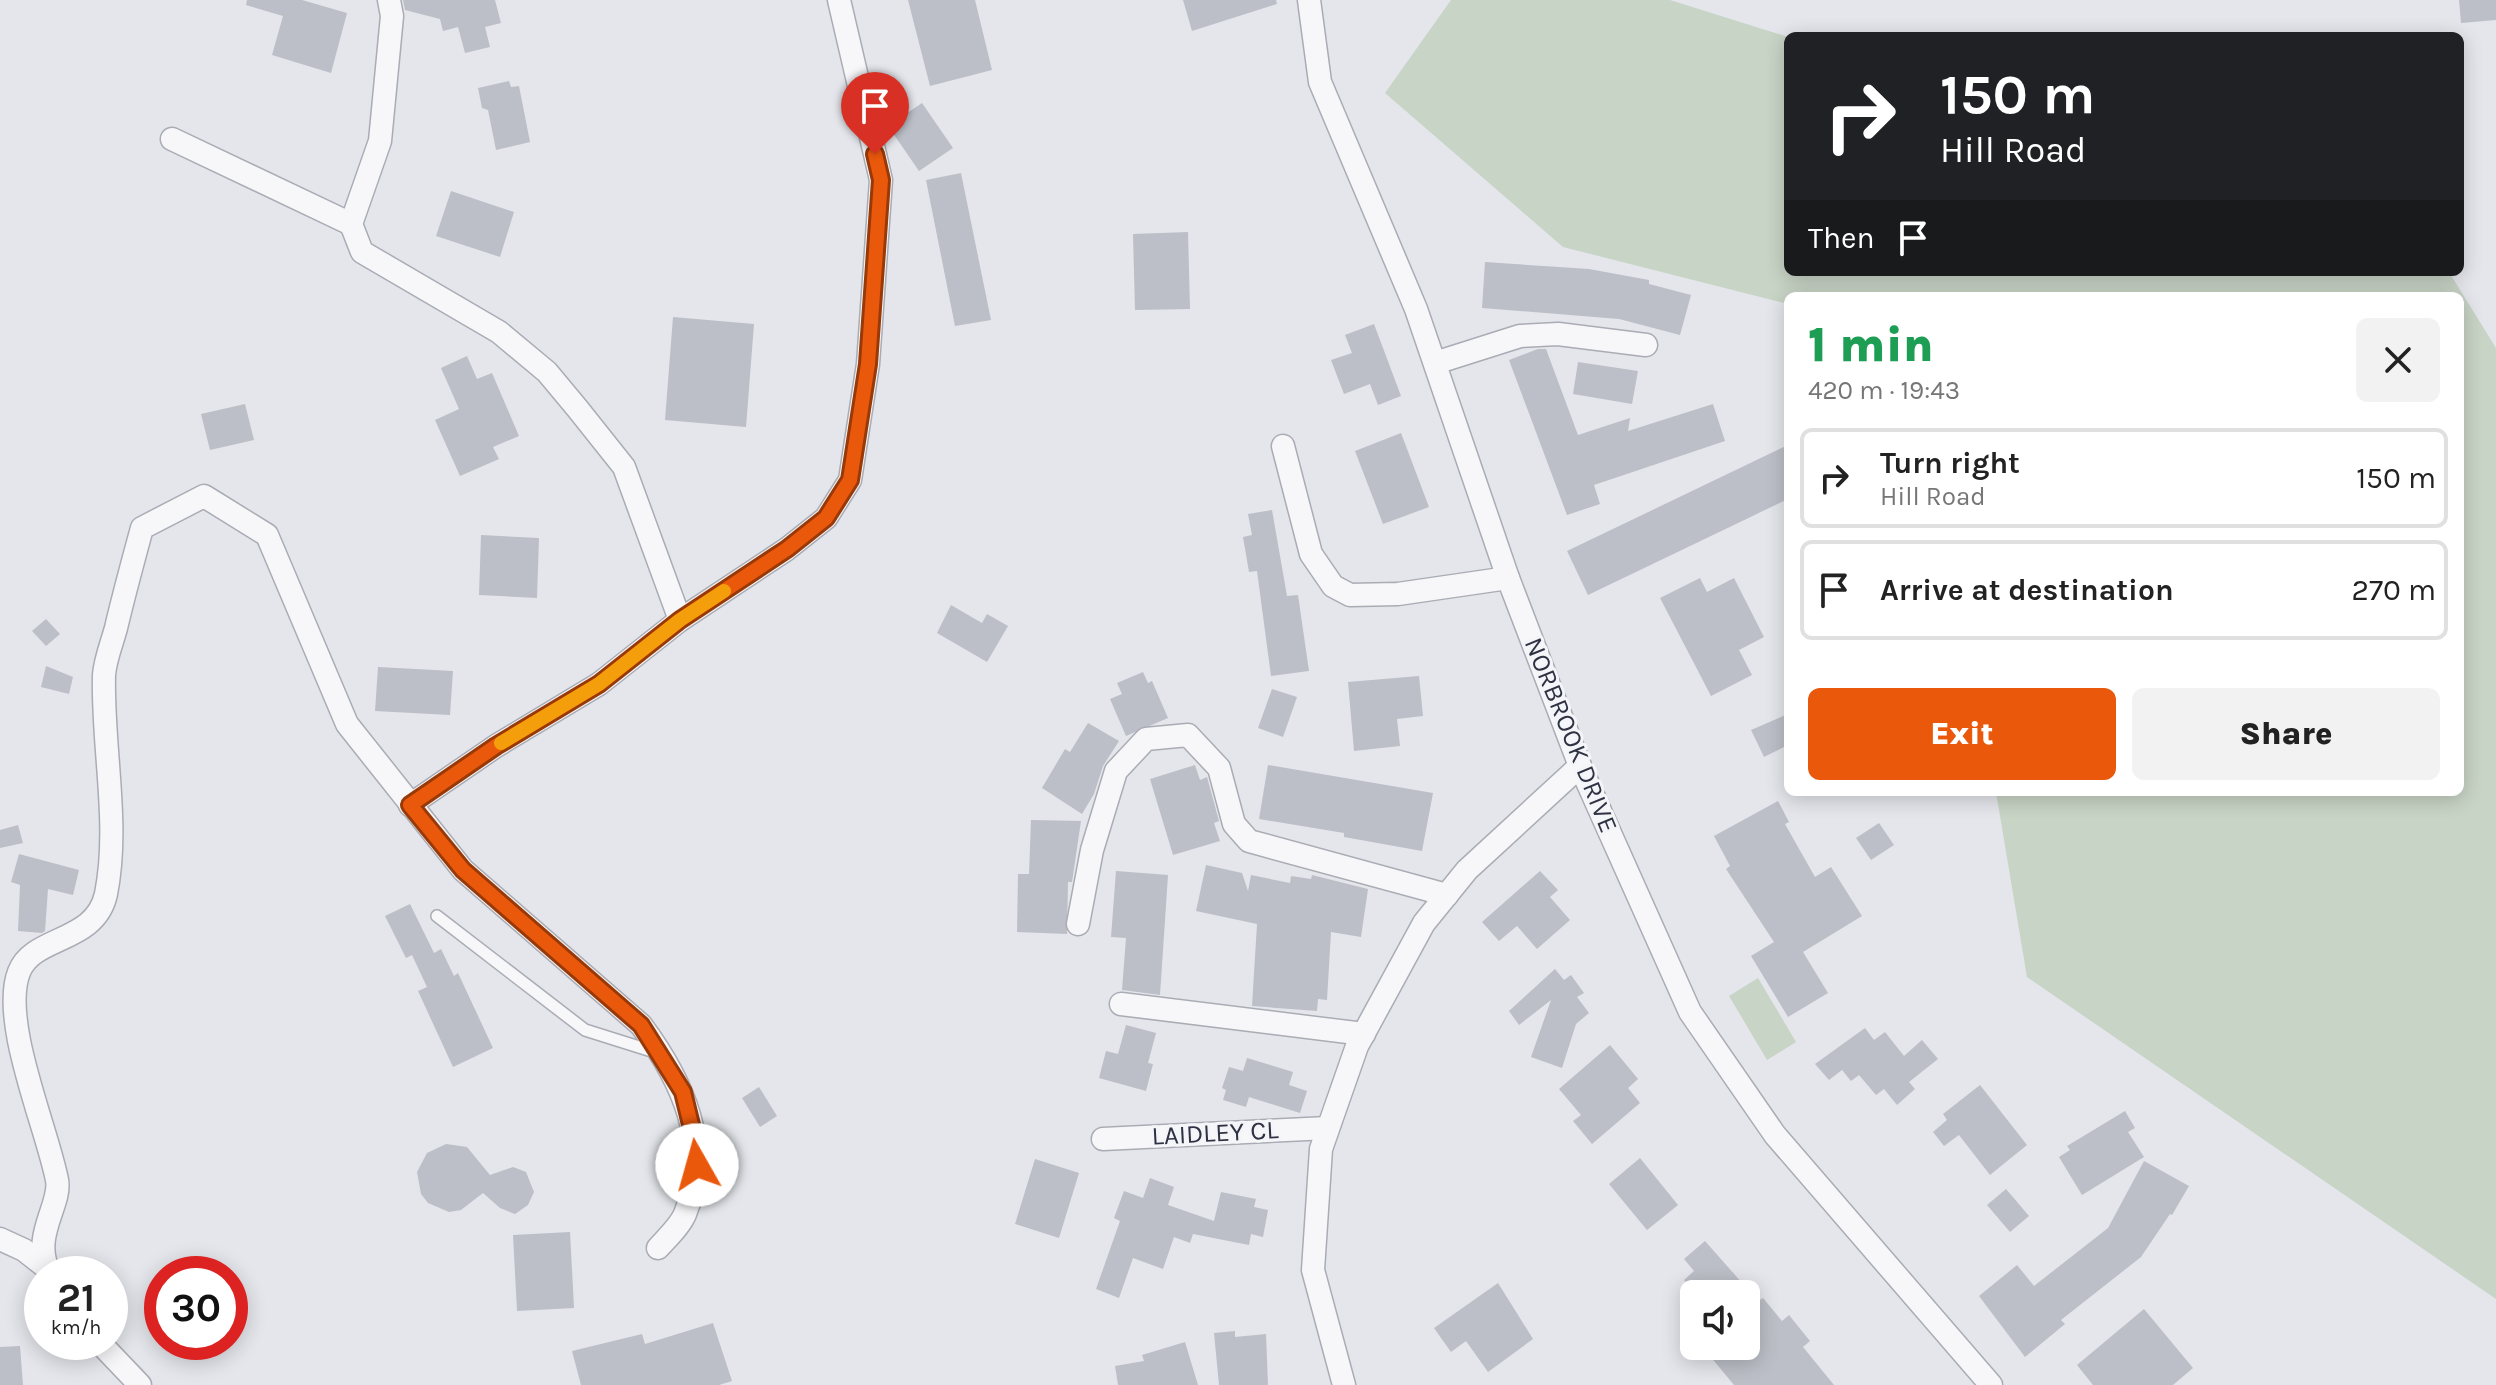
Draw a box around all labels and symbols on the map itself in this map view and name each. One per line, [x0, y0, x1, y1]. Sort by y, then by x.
pin [841, 72, 909, 154]
street label: NORBROOK DRIVE [1518, 633, 1624, 837]
street label: LAIDLEY CL [1151, 1114, 1279, 1152]
position arrow [655, 1123, 739, 1207]
speed limit sign: 30 [144, 1256, 248, 1360]

